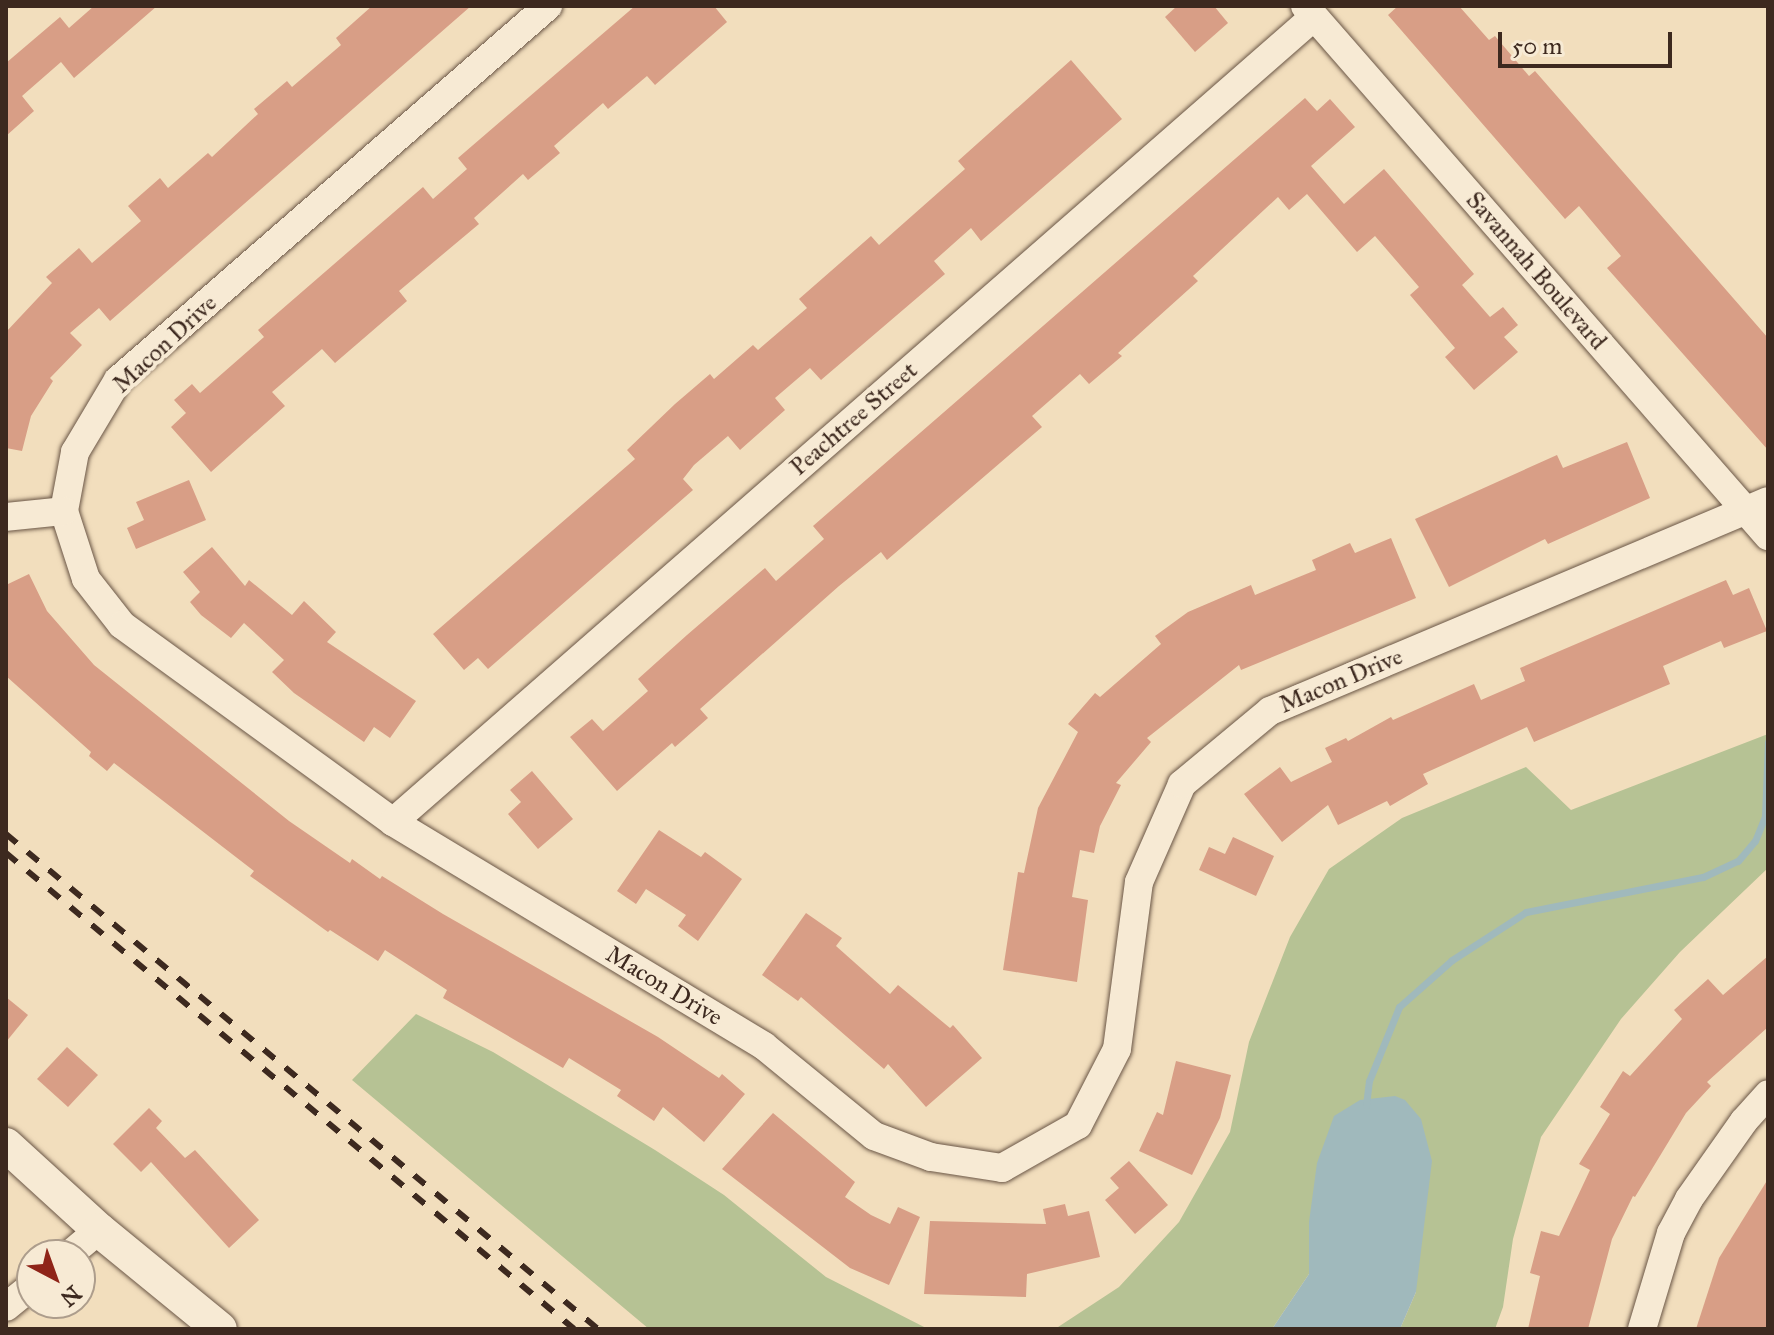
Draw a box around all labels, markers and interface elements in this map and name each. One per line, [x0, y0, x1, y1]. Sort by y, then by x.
scale bar [1502, 16, 1676, 66]
text: 50 m [1512, 31, 1562, 61]
street label: Savannah Boulevard [1460, 186, 1612, 356]
street label: Macon Drive [107, 289, 223, 399]
street label: Peachtree Street [785, 356, 923, 482]
street label: Macon Drive [1275, 642, 1407, 720]
street label: Macon Drive [600, 940, 728, 1032]
north arrow [16, 1239, 96, 1319]
text: N [55, 1280, 87, 1312]

